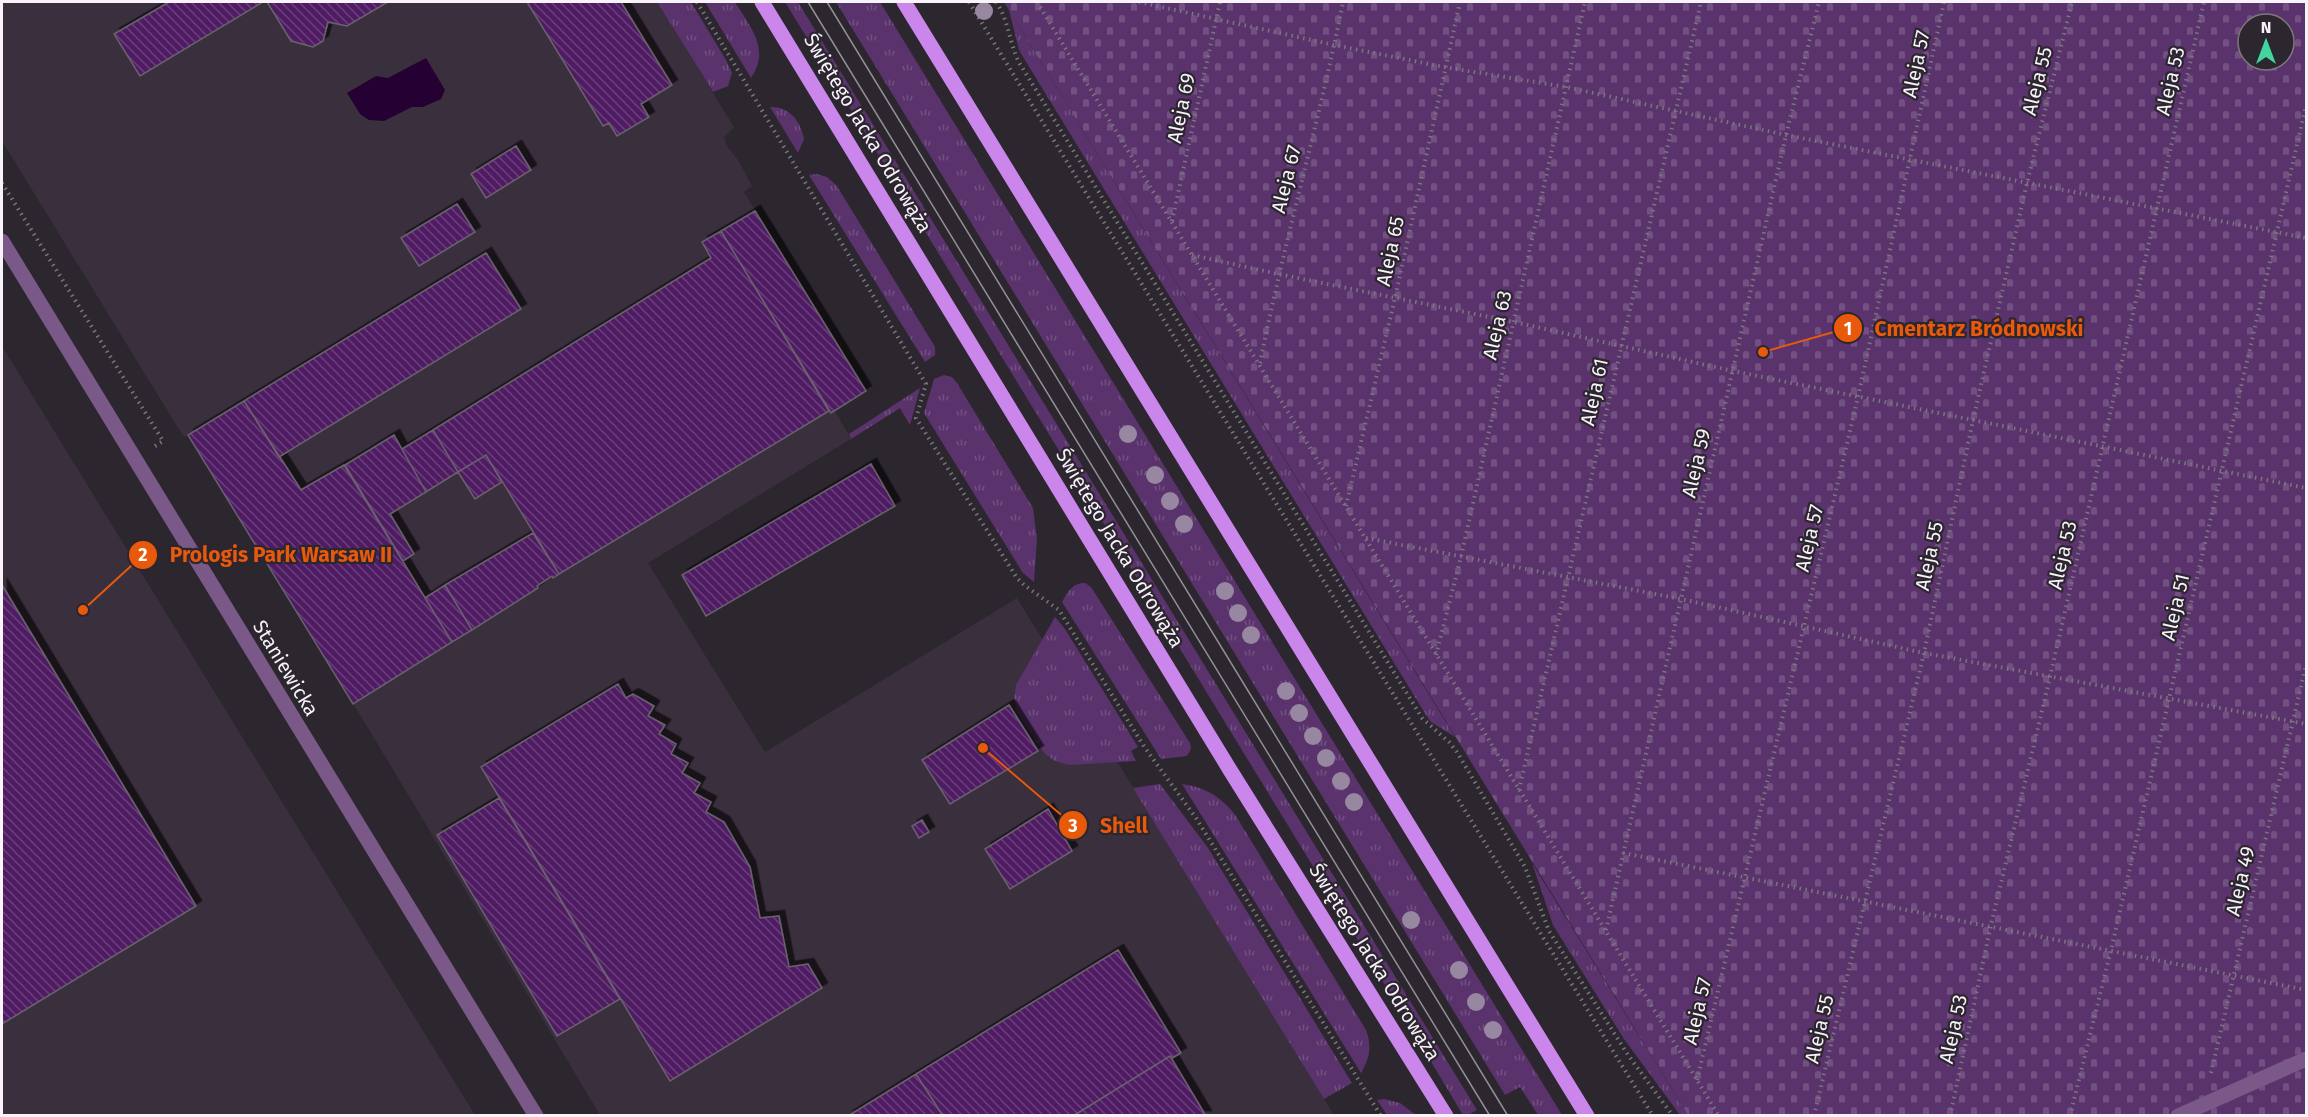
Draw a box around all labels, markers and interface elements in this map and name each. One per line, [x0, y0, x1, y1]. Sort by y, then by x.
north arrow [2236, 12, 2296, 72]
text: N [2261, 18, 2271, 37]
street label: Aleja 57 [1897, 28, 1935, 100]
street label: Świętego Jacka Odrowąża [799, 29, 937, 237]
street label: Aleja 55 [2017, 44, 2057, 118]
street label: Aleja 53 [2150, 44, 2190, 118]
street label: Aleja 69 [1162, 71, 1200, 145]
street label: Aleja 67 [1266, 143, 1306, 215]
street label: Aleja 65 [1371, 214, 1409, 288]
street label: Aleja 63 [1477, 288, 1517, 362]
callout: Cmentarz Bródnowski [1833, 309, 2096, 348]
text: Cmentarz Bródnowski [1875, 316, 2083, 342]
text: 1 [1844, 318, 1852, 340]
street label: Aleja 61 [1575, 356, 1613, 428]
street label: Aleja 59 [1676, 426, 1716, 500]
street label: Świętego Jacka Odrowąża [1051, 444, 1189, 652]
street label: Aleja 57 [1790, 502, 1828, 574]
street label: Aleja 53 [2042, 518, 2082, 592]
street label: Aleja 55 [1910, 519, 1948, 593]
callout: Prologis Park Warsaw II [128, 535, 404, 574]
text: Prologis Park Warsaw II [170, 542, 392, 568]
text: 2 [138, 544, 148, 566]
street label: Aleja 51 [2156, 571, 2194, 643]
street label: Staniewicka [248, 616, 324, 720]
callout: Shell [1058, 806, 1160, 845]
text: Shell [1100, 813, 1149, 839]
text: 3 [1067, 815, 1078, 837]
street label: Aleja 49 [2220, 844, 2260, 918]
street label: Świętego Jacka Odrowąża [1304, 859, 1446, 1065]
street label: Aleja 57 [1678, 975, 1716, 1047]
street label: Aleja 55 [1799, 992, 1839, 1066]
street label: Aleja 53 [1934, 992, 1972, 1066]

